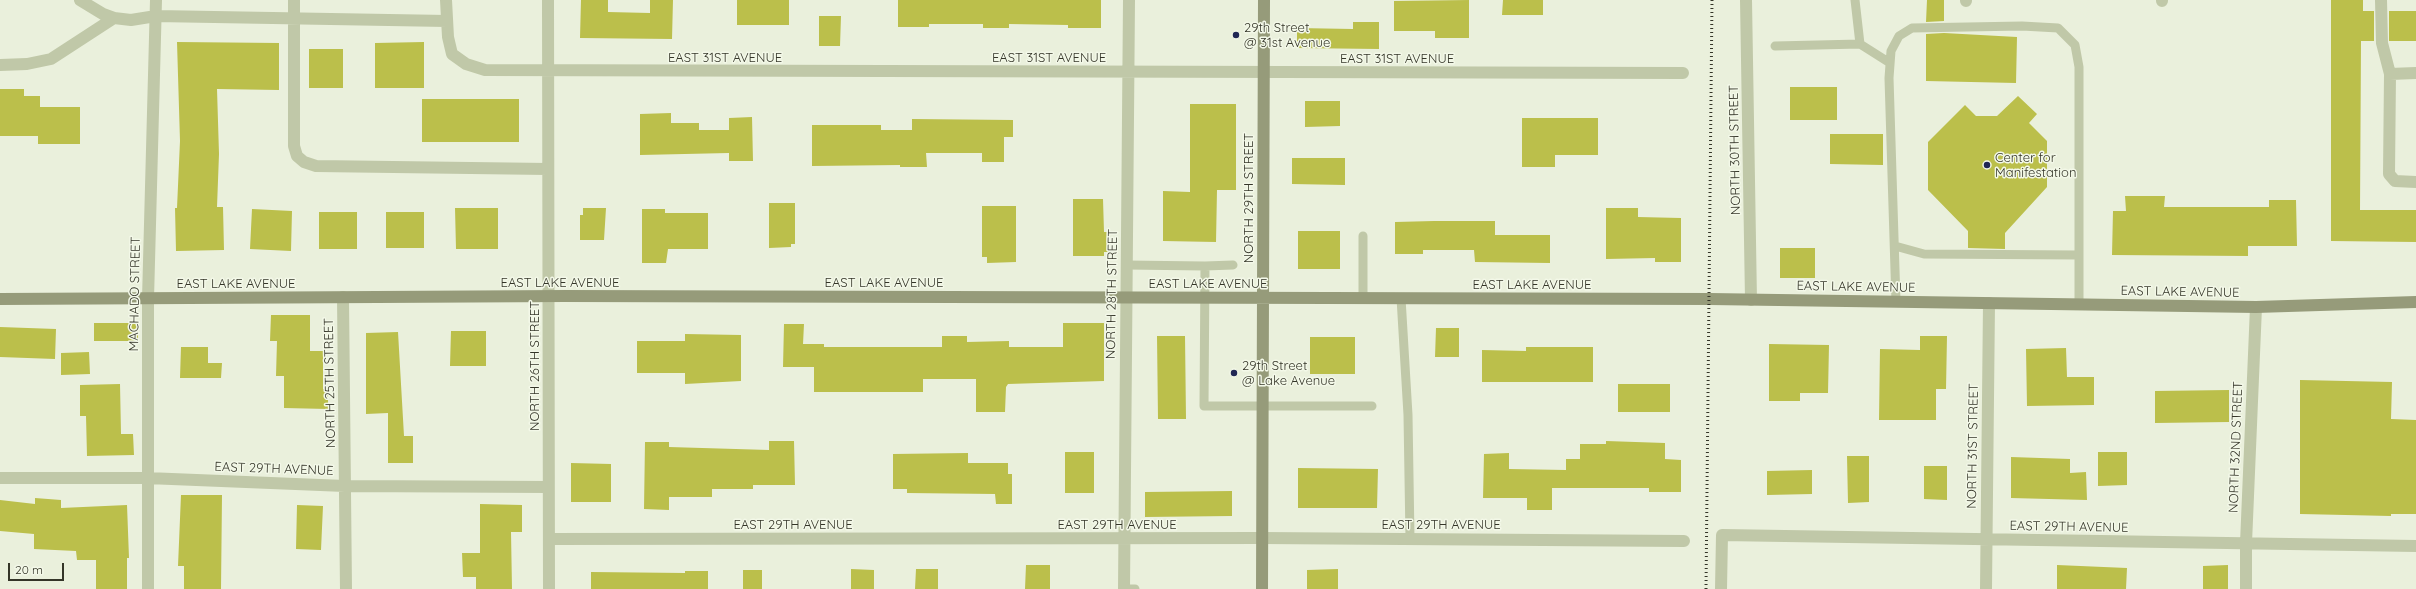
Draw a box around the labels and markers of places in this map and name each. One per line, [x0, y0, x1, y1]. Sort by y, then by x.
place label: 29th Street @ 31st Avenue [1244, 20, 1330, 51]
marker: 29th Street @ 31st Avenue [1231, 30, 1241, 40]
place label: Center for Manifestation [1995, 150, 2076, 181]
marker: Center for Manifestation [1982, 160, 1992, 170]
place label: 29th Street @ Lake Avenue [1242, 358, 1335, 389]
marker: 29th Street @ Lake Avenue [1229, 368, 1239, 378]

